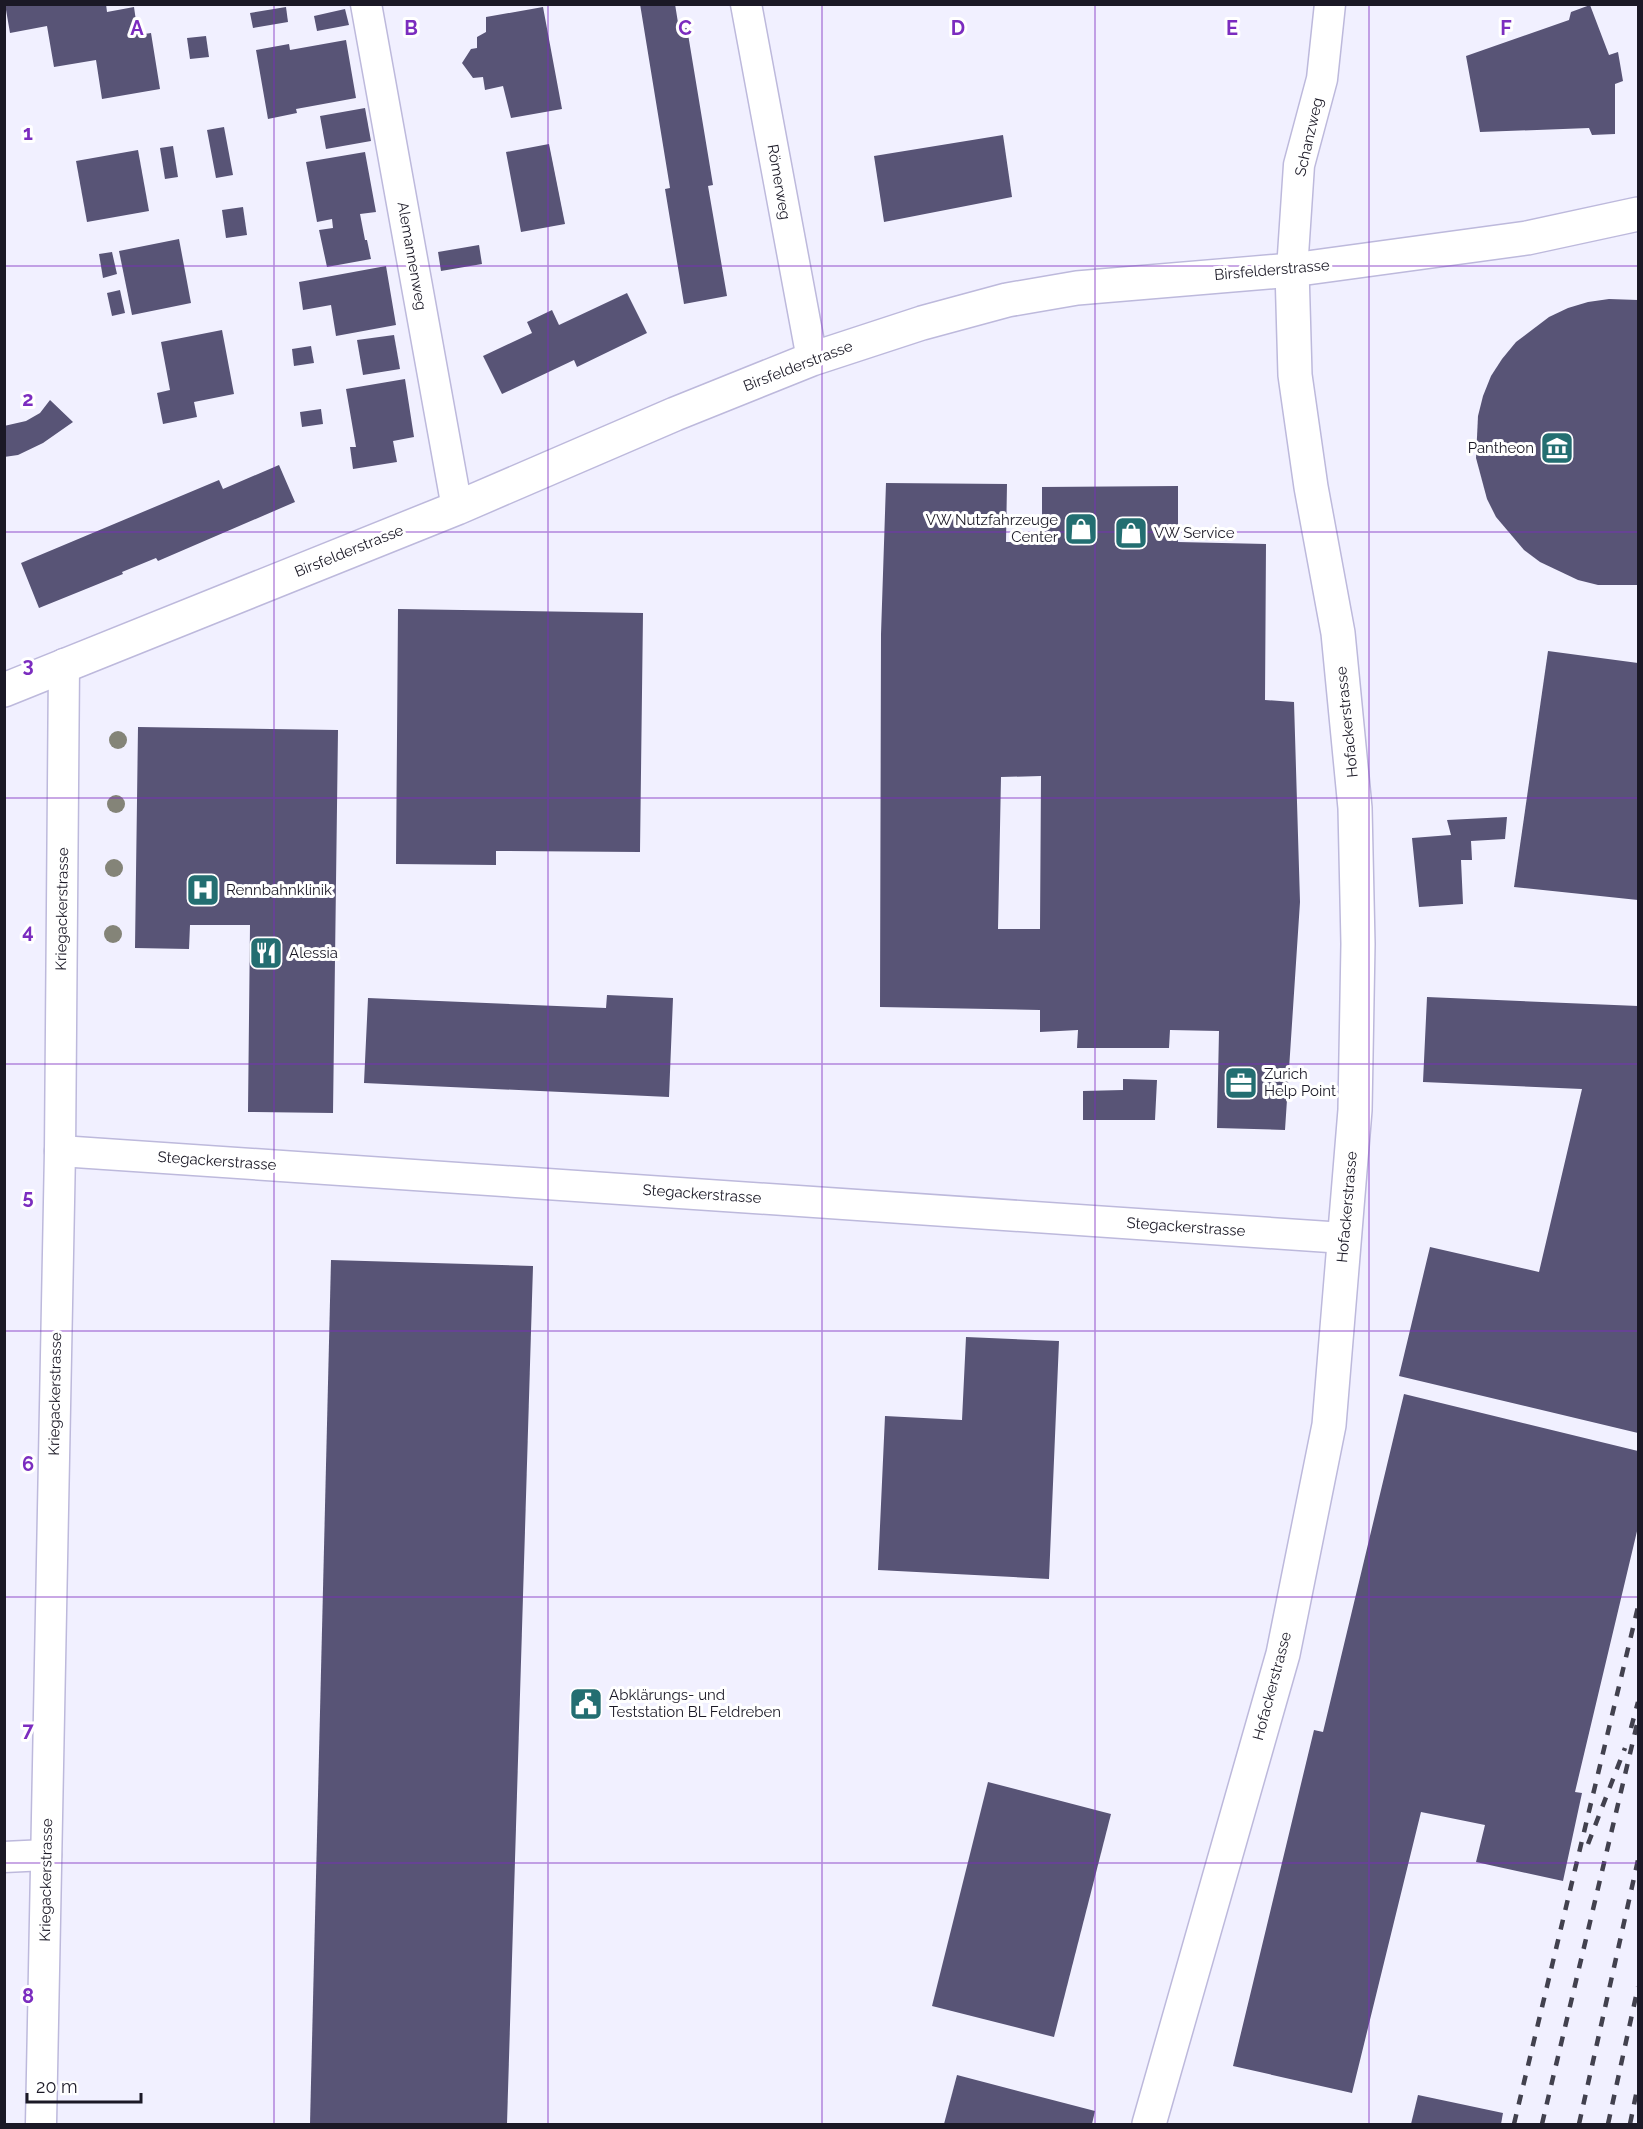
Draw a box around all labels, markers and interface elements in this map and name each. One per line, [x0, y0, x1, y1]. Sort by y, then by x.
text: A [130, 16, 144, 40]
text: B [404, 16, 418, 40]
text: C [678, 16, 692, 40]
text: D [951, 16, 965, 40]
text: E [1226, 16, 1238, 40]
text: F [1500, 16, 1512, 40]
street label: Schanzweg [1291, 96, 1327, 178]
text: 1 [23, 121, 33, 145]
street label: Römerweg [764, 143, 794, 221]
street label: Alemannenweg [394, 200, 430, 312]
street label: Birsfelderstrasse [1214, 256, 1331, 284]
street label: Birsfelderstrasse [741, 337, 855, 395]
text: 2 [22, 387, 34, 411]
museum icon: Pantheon [1539, 430, 1575, 466]
place label: Pantheon [1468, 439, 1534, 457]
place label: VW Nutzfahrzeuge Center [926, 511, 1059, 546]
shop icon: VW Nutzfahrzeuge Center [1063, 511, 1099, 547]
shop icon: VW Service [1113, 515, 1149, 551]
street label: Birsfelderstrasse [292, 521, 406, 581]
place label: VW Service [1154, 524, 1235, 542]
text: 3 [22, 653, 34, 677]
street label: Hofackerstrasse [1332, 665, 1362, 778]
street label: Kriegackerstrasse [52, 847, 72, 971]
hospital icon: Rennbahnklinik [185, 872, 221, 908]
place label: Rennbahnklinik [226, 881, 332, 899]
text: 4 [22, 919, 34, 943]
restaurant icon: Alessia [248, 935, 284, 971]
place label: Alessia [289, 944, 338, 962]
office icon: Zurich Help Point [1223, 1065, 1259, 1101]
place label: Zurich Help Point [1264, 1065, 1336, 1100]
street label: Stegackerstrasse [157, 1148, 277, 1174]
street label: Hofackerstrasse [1333, 1150, 1361, 1263]
street label: Stegackerstrasse [642, 1181, 762, 1207]
text: 5 [22, 1185, 34, 1209]
street label: Stegackerstrasse [1126, 1214, 1246, 1240]
street label: Kriegackerstrasse [45, 1332, 65, 1456]
text: 6 [22, 1452, 34, 1476]
street label: Hofackerstrasse [1249, 1630, 1295, 1742]
public building icon: Abklärungs- und Teststation BL Feldreben [568, 1686, 604, 1722]
place label: Abklärungs- und Teststation BL Feldreben [609, 1686, 781, 1721]
text: 7 [22, 1718, 34, 1742]
street label: Kriegackerstrasse [36, 1818, 56, 1942]
text: 8 [22, 1984, 34, 2008]
scale bar [27, 2066, 141, 2104]
text: 20 m [36, 2076, 78, 2097]

